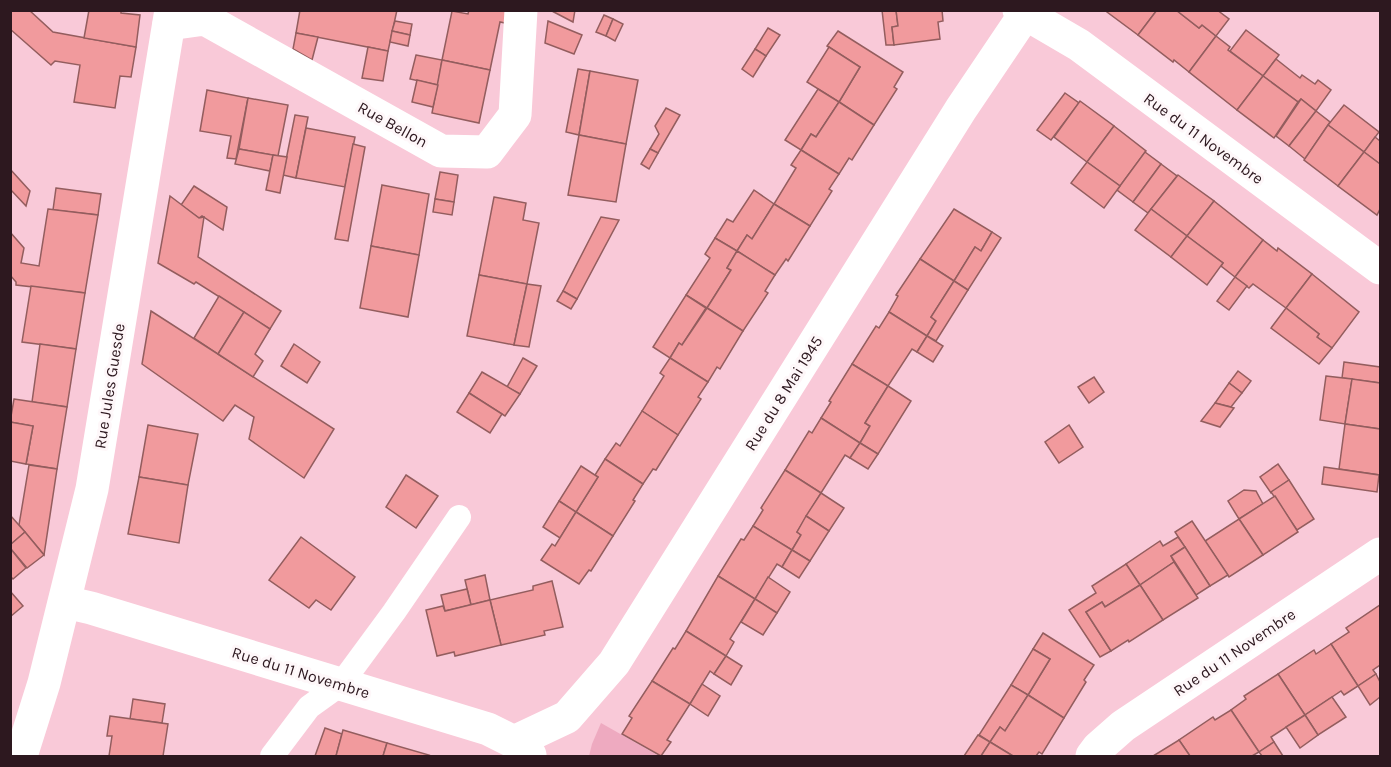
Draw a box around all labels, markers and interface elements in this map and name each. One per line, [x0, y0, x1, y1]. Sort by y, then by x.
street label: Rue du 11 Novembre [1140, 89, 1267, 188]
street label: Rue Bellon [354, 97, 431, 151]
street label: Rue Jules Guesde [90, 322, 129, 450]
street label: Rue du 8 Mai 1945 [741, 332, 826, 454]
street label: Rue du 11 Novembre [1170, 604, 1299, 700]
street label: Rue du 11 Novembre [230, 642, 372, 703]

